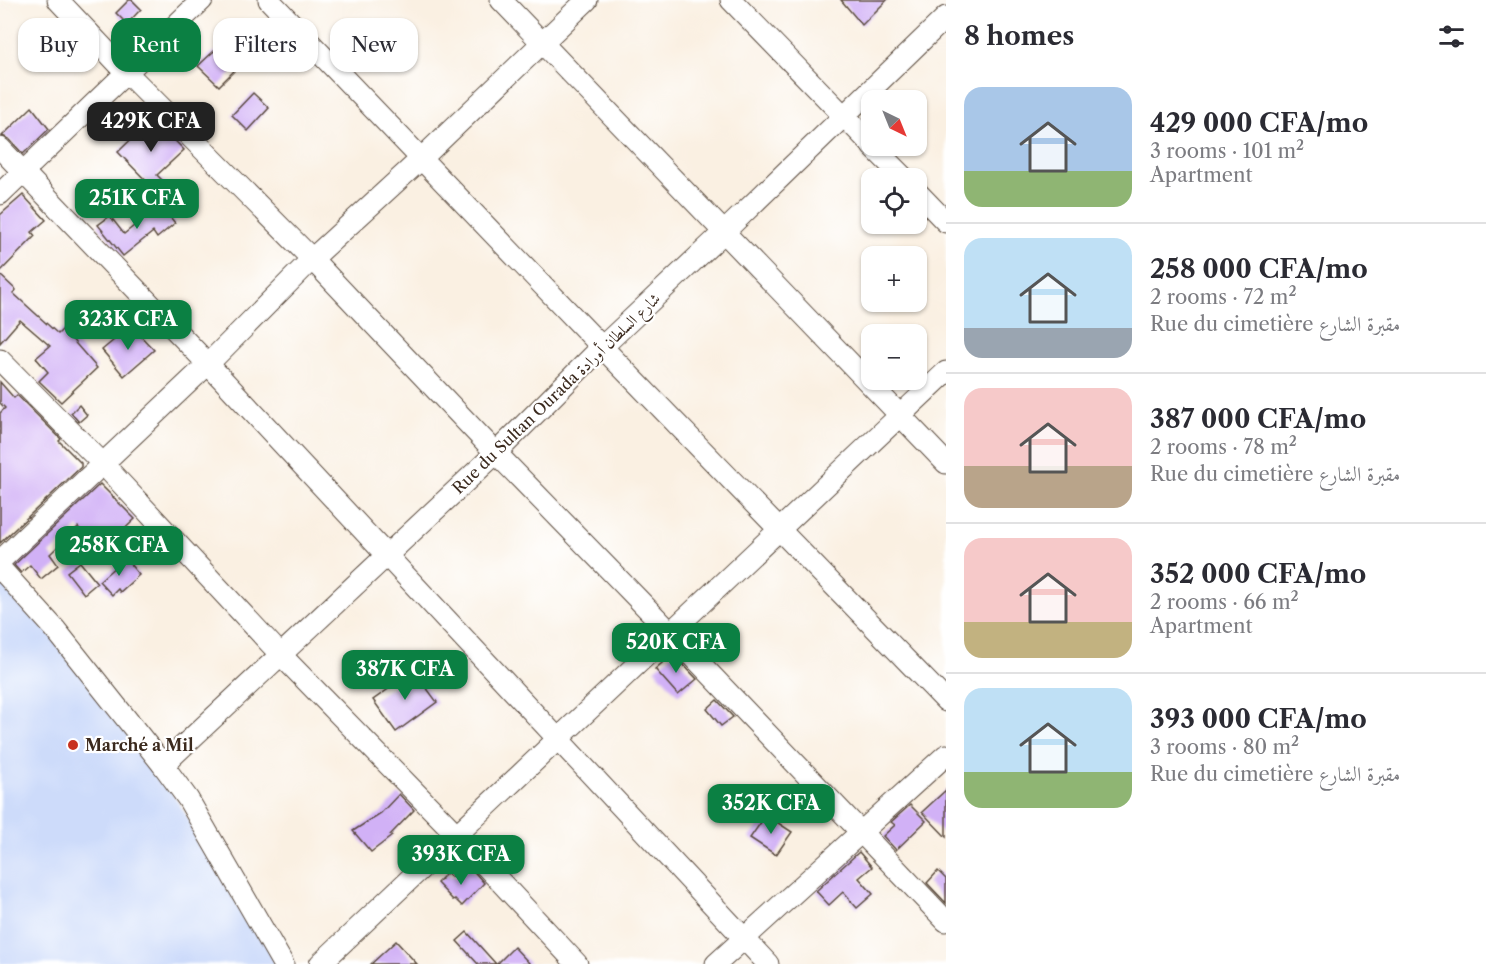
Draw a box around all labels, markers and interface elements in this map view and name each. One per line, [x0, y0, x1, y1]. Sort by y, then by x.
chip: Buy [18, 18, 99, 72]
chip: Rent [111, 18, 201, 72]
chip: Filters [213, 18, 318, 72]
chip: New [330, 18, 418, 72]
text: 8 homes [964, 20, 1074, 52]
icon: filters [1435, 20, 1468, 53]
north arrow [861, 90, 927, 156]
map controls [861, 90, 927, 390]
pin: 429K CFA [89, 102, 213, 153]
text: 429 000 CFA/mo [1150, 107, 1368, 139]
text: 429K CFA [101, 109, 201, 133]
icon: home [1012, 111, 1084, 183]
text: 3 rooms · 101 m² [1150, 139, 1304, 163]
text: Apartment [1150, 163, 1253, 187]
button: locate [861, 168, 927, 234]
pin: 251K CFA [75, 179, 199, 230]
text: 251K CFA [89, 186, 185, 210]
button: + [861, 246, 927, 312]
text: 258 000 CFA/mo [1150, 253, 1368, 285]
icon: home [1012, 262, 1084, 334]
text: 2 rooms · 72 m² [1150, 285, 1297, 309]
street label: Rue du Sultan Ourada شارع السلطان أورادة [447, 287, 667, 501]
pin: 323K CFA [66, 300, 190, 351]
text: 323K CFA [79, 307, 177, 331]
text: Rue du cimetière مقبرة الشارع [1150, 312, 1400, 336]
button: − [861, 324, 927, 390]
text: 387 000 CFA/mo [1150, 403, 1366, 435]
icon: home [1012, 412, 1084, 484]
text: 2 rooms · 78 m² [1150, 435, 1297, 459]
text: Rue du cimetière مقبرة الشارع [1150, 462, 1400, 486]
pin: 258K CFA [57, 526, 181, 577]
text: 258K CFA [69, 533, 169, 557]
text: 352 000 CFA/mo [1150, 558, 1366, 590]
icon: home [1012, 562, 1084, 634]
text: 2 rooms · 66 m² [1150, 590, 1299, 614]
text: Apartment [1150, 614, 1253, 638]
pin: 520K CFA [614, 623, 738, 674]
text: 520K CFA [626, 630, 726, 654]
pin: 387K CFA [343, 650, 467, 701]
text: 387K CFA [356, 657, 454, 681]
text: 393 000 CFA/mo [1150, 703, 1367, 735]
icon: home [1012, 712, 1084, 784]
place label: Marché a Mil [85, 735, 194, 755]
text: 3 rooms · 80 m² [1150, 735, 1299, 759]
marker: Marché a Mil [66, 738, 80, 752]
text: Rue du cimetière مقبرة الشارع [1150, 762, 1400, 786]
pin: 352K CFA [709, 784, 833, 835]
text: 352K CFA [722, 791, 820, 815]
pin: 393K CFA [399, 835, 523, 886]
text: 393K CFA [412, 842, 510, 866]

